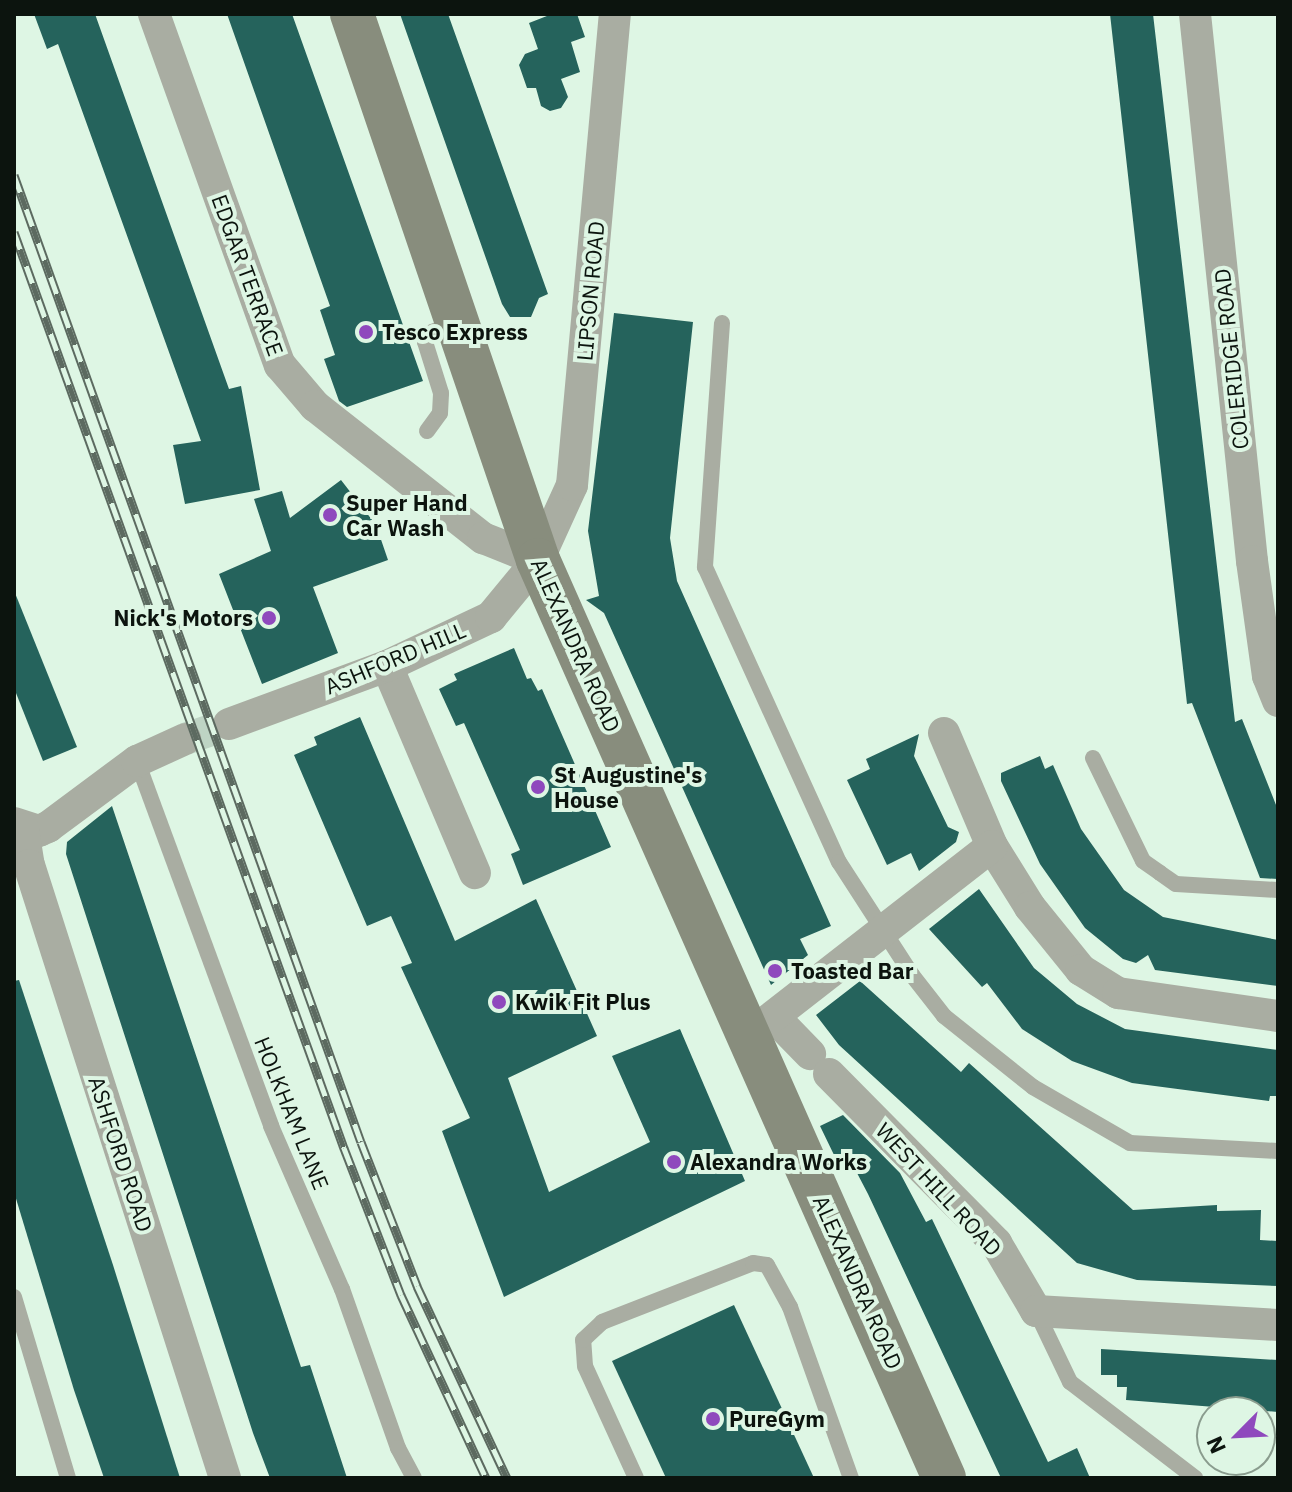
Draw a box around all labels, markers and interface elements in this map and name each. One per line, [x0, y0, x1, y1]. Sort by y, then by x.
street label: EDGAR TERRACE [207, 191, 289, 359]
street label: LIPSON ROAD [571, 220, 609, 362]
street label: COLERIDGE ROAD [1208, 267, 1254, 451]
place label: Tesco Express [382, 319, 528, 345]
marker: Tesco Express [357, 323, 375, 341]
place label: Super Hand Car Wash [346, 489, 468, 540]
marker: Super Hand Car Wash [321, 506, 339, 524]
street label: ALEXANDRA ROAD [526, 554, 626, 736]
place label: Nick's Motors [114, 605, 253, 631]
marker: Nick's Motors [260, 609, 278, 627]
street label: ASHFORD HILL [321, 616, 469, 700]
place label: St Augustine's House [554, 761, 702, 812]
marker: St Augustine's House [529, 778, 547, 796]
place label: Toasted Bar [791, 958, 914, 984]
marker: Toasted Bar [766, 962, 784, 980]
place label: Kwik Fit Plus [515, 989, 651, 1015]
marker: Kwik Fit Plus [490, 993, 508, 1011]
street label: HOLKHAM LANE [249, 1033, 335, 1193]
street label: ASHFORD ROAD [83, 1073, 159, 1235]
street label: WEST HILL ROAD [871, 1117, 1007, 1261]
place label: Alexandra Works [690, 1149, 867, 1175]
marker: Alexandra Works [665, 1153, 683, 1171]
street label: ALEXANDRA ROAD [808, 1191, 908, 1373]
north arrow [1196, 1396, 1276, 1476]
place label: PureGym [729, 1406, 825, 1432]
marker: PureGym [704, 1410, 722, 1428]
text: N [1199, 1432, 1232, 1458]

